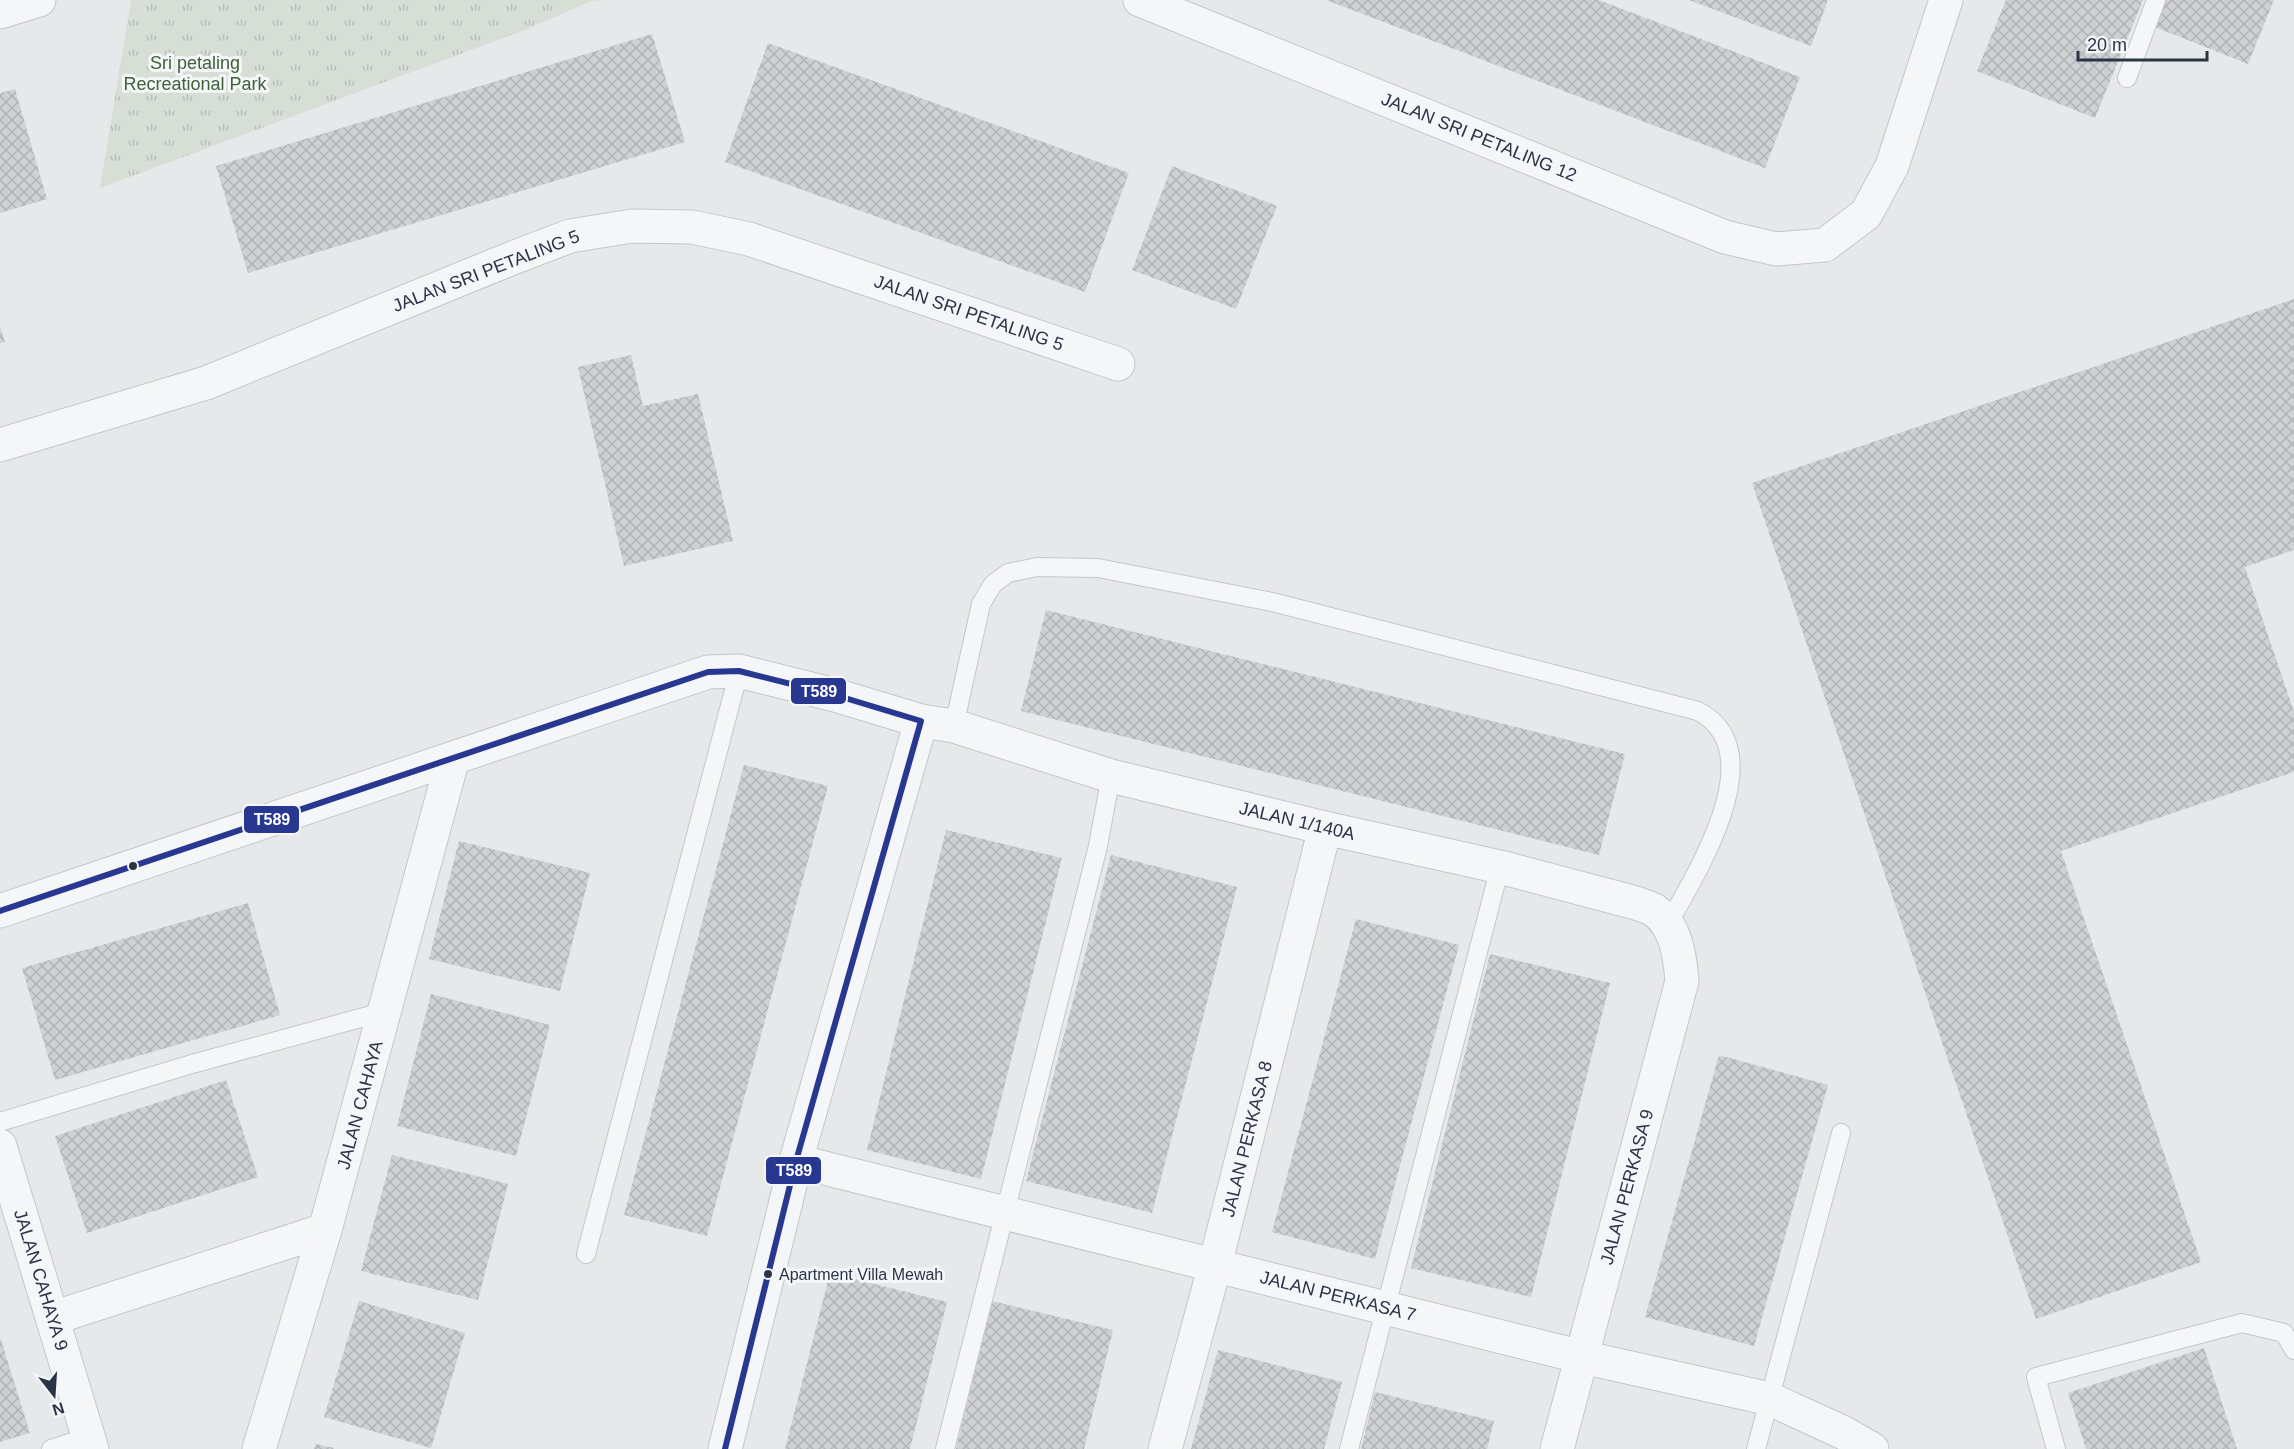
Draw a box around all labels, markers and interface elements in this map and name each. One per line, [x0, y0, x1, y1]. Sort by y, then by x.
scale bar [2078, 24, 2207, 62]
text: 20 m [2087, 35, 2127, 55]
park label: Sri petaling Recreational Park [123, 53, 268, 94]
street label: JALAN SRI PETALING 12 [1378, 89, 1580, 185]
street label: JALAN SRI PETALING 5 [390, 226, 582, 316]
street label: JALAN SRI PETALING 5 [872, 271, 1066, 355]
line badge: T589 [790, 677, 847, 705]
text: T589 [801, 683, 837, 700]
street label: JALAN 1/140A [1237, 798, 1357, 844]
line badge: T589 [243, 805, 300, 834]
text: T589 [254, 811, 290, 828]
unlabelled marker [127, 860, 139, 872]
street label: JALAN CAHAYA [333, 1038, 387, 1172]
street label: JALAN PERKASA 8 [1218, 1059, 1276, 1219]
street label: JALAN PERKASA 9 [1597, 1107, 1657, 1267]
line badge: T589 [765, 1156, 822, 1185]
text: T589 [776, 1162, 812, 1179]
street label: JALAN CAHAYA 9 [10, 1207, 72, 1353]
place label: Apartment Villa Mewah [779, 1266, 943, 1283]
street label: JALAN PERKASA 7 [1258, 1267, 1418, 1325]
marker: Apartment Villa Mewah [762, 1268, 774, 1280]
north arrow [24, 1365, 84, 1425]
text: N [50, 1399, 66, 1419]

